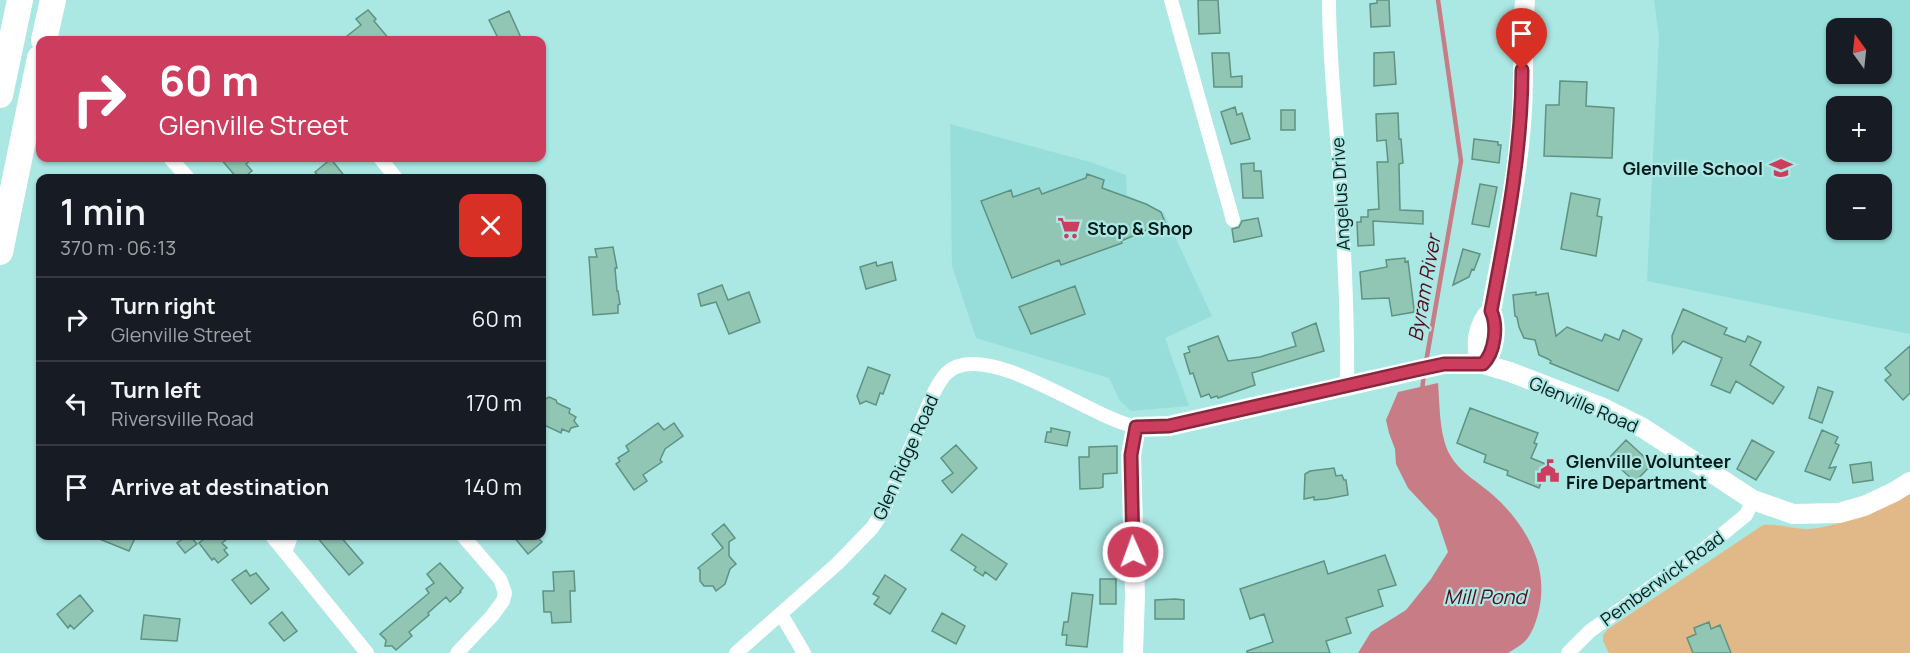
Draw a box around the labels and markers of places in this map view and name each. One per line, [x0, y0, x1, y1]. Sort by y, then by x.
pin [1496, 8, 1547, 70]
school or university icon: Glenville School [1768, 155, 1794, 181]
place label: Glenville School [1623, 156, 1763, 180]
supermarket icon: Stop & Shop [1056, 215, 1082, 241]
place label: Stop & Shop [1087, 216, 1193, 240]
place label: Glenville Volunteer Fire Department [1566, 449, 1731, 494]
public building icon: Glenville Volunteer Fire Department [1535, 458, 1561, 484]

